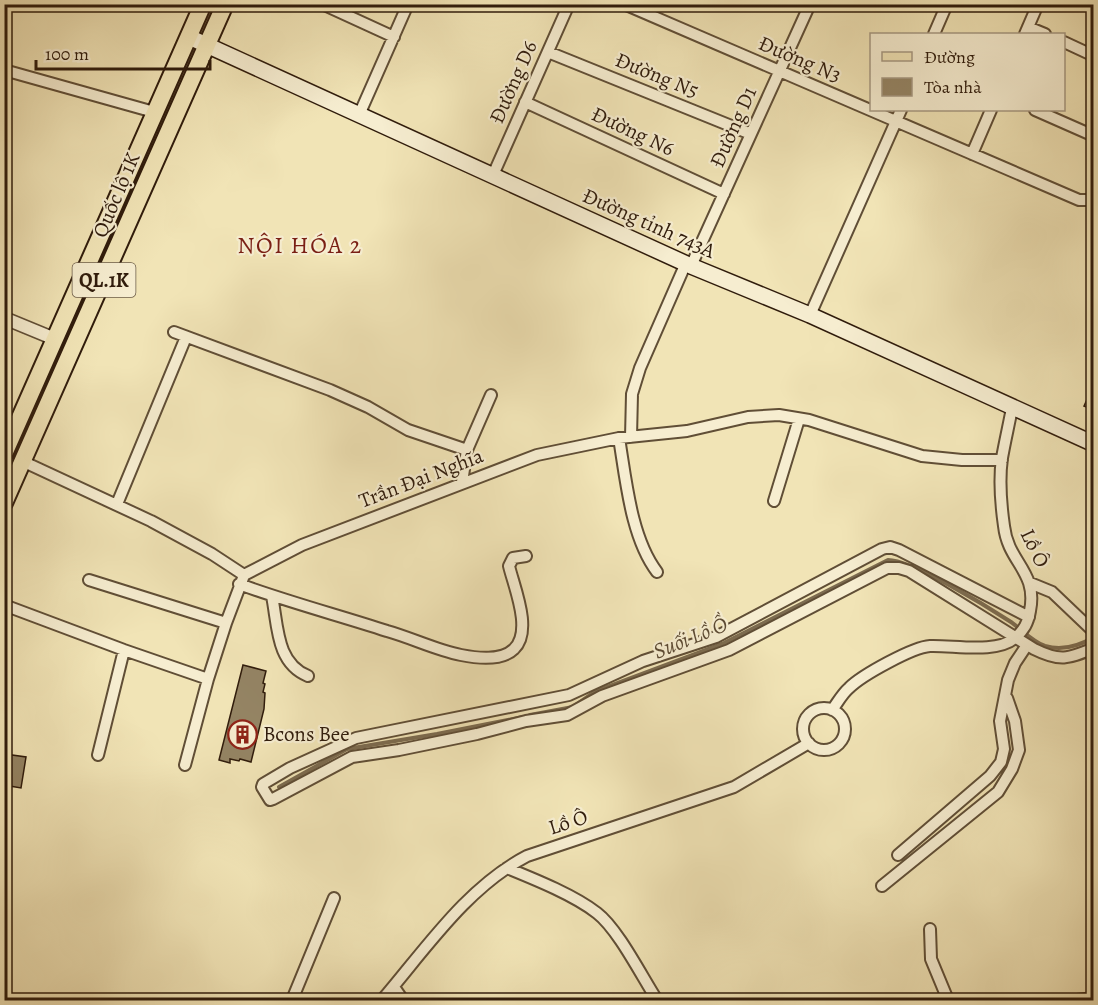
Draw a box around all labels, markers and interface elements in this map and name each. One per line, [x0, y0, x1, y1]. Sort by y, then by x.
street label: Đường N3 [754, 29, 846, 89]
scale bar [36, 33, 210, 71]
legend [870, 33, 1065, 111]
street label: Đường D6 [482, 36, 544, 128]
text: 100 m [45, 42, 89, 66]
text: Đường [924, 45, 975, 69]
street label: Đường N5 [611, 46, 703, 104]
text: Tòa nhà [924, 75, 982, 99]
street label: Đường D1 [703, 82, 763, 172]
street label: Đường N6 [587, 100, 679, 162]
street label: Quốc lộ 1K [86, 148, 146, 242]
street label: Đường tỉnh 743A [578, 181, 721, 265]
district label: NỘI HÓA 2 [237, 229, 363, 261]
road number: QL.1K [72, 263, 136, 297]
street label: Trần Đại Nghĩa [355, 441, 487, 515]
street label: Lồ Ô [1014, 524, 1056, 572]
water label: Suối Lồ Ồ [649, 609, 732, 666]
building icon: Bcons Bee [226, 718, 258, 750]
place label: Bcons Bee [263, 720, 350, 748]
street label: Lồ Ô [545, 803, 591, 841]

